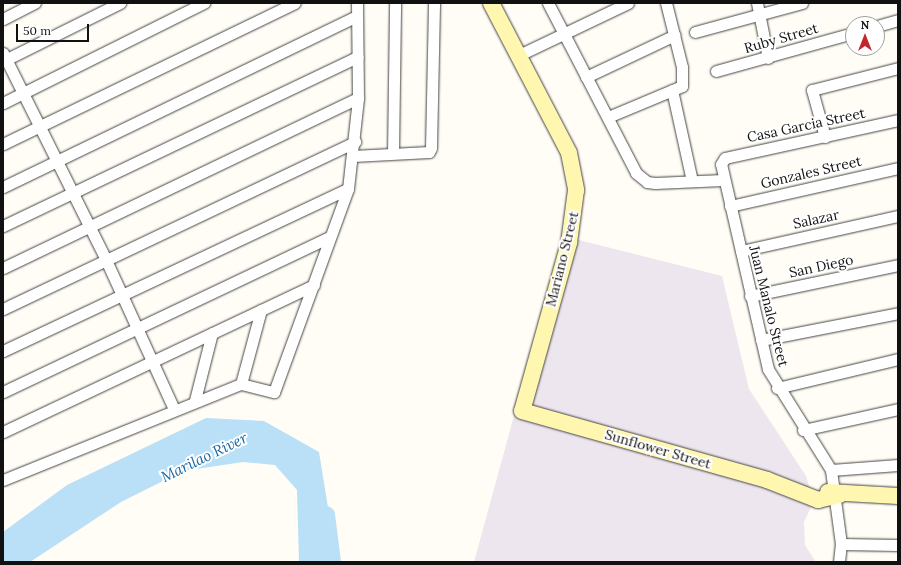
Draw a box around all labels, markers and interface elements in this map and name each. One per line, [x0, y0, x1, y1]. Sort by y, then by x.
scale bar [18, 16, 91, 42]
north arrow [845, 16, 885, 56]
text: N [861, 18, 869, 32]
street label: Ruby Street [742, 19, 820, 57]
text: 50 m [23, 23, 51, 38]
street label: Casa Garcia Street [745, 104, 867, 146]
street label: Gonzales Street [759, 152, 863, 192]
street label: Salazar [791, 206, 841, 232]
street label: Mariano Street [542, 210, 582, 308]
street label: Juan Manalo Street [746, 244, 792, 368]
street label: San Diego [787, 251, 855, 281]
street label: Sunflower Street [603, 426, 713, 472]
water label: Marilao River [158, 428, 250, 486]

